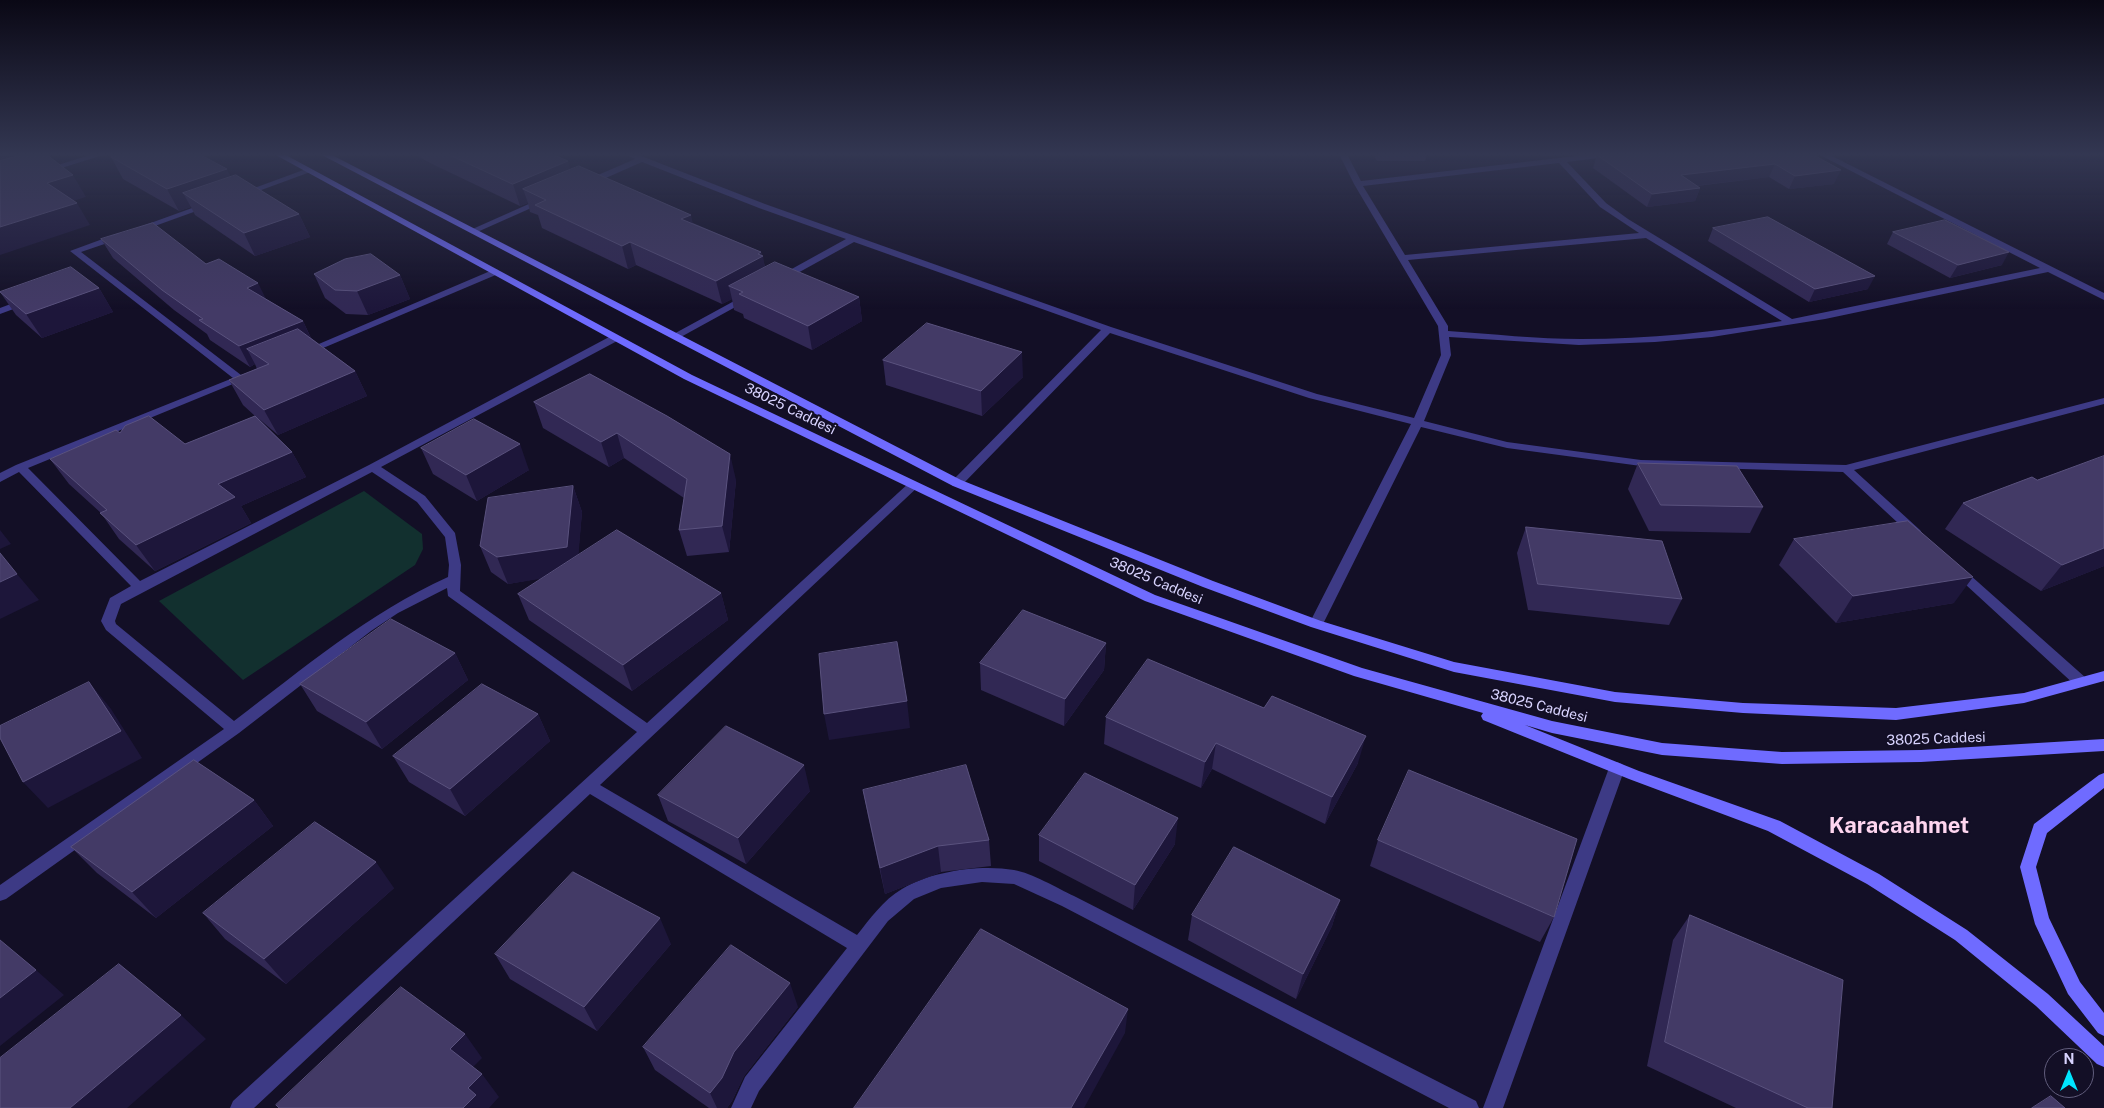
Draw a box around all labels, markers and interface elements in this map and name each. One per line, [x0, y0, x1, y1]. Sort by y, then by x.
street label: 38025 Caddesi [742, 380, 838, 438]
street label: 38025 Caddesi [1107, 554, 1205, 608]
street label: 38025 Caddesi [1489, 686, 1589, 726]
street label: 38025 Caddesi [1886, 729, 1986, 749]
district label: Karacaahmet [1829, 813, 1969, 839]
north arrow [2044, 1048, 2094, 1098]
text: N [2064, 1051, 2074, 1067]

